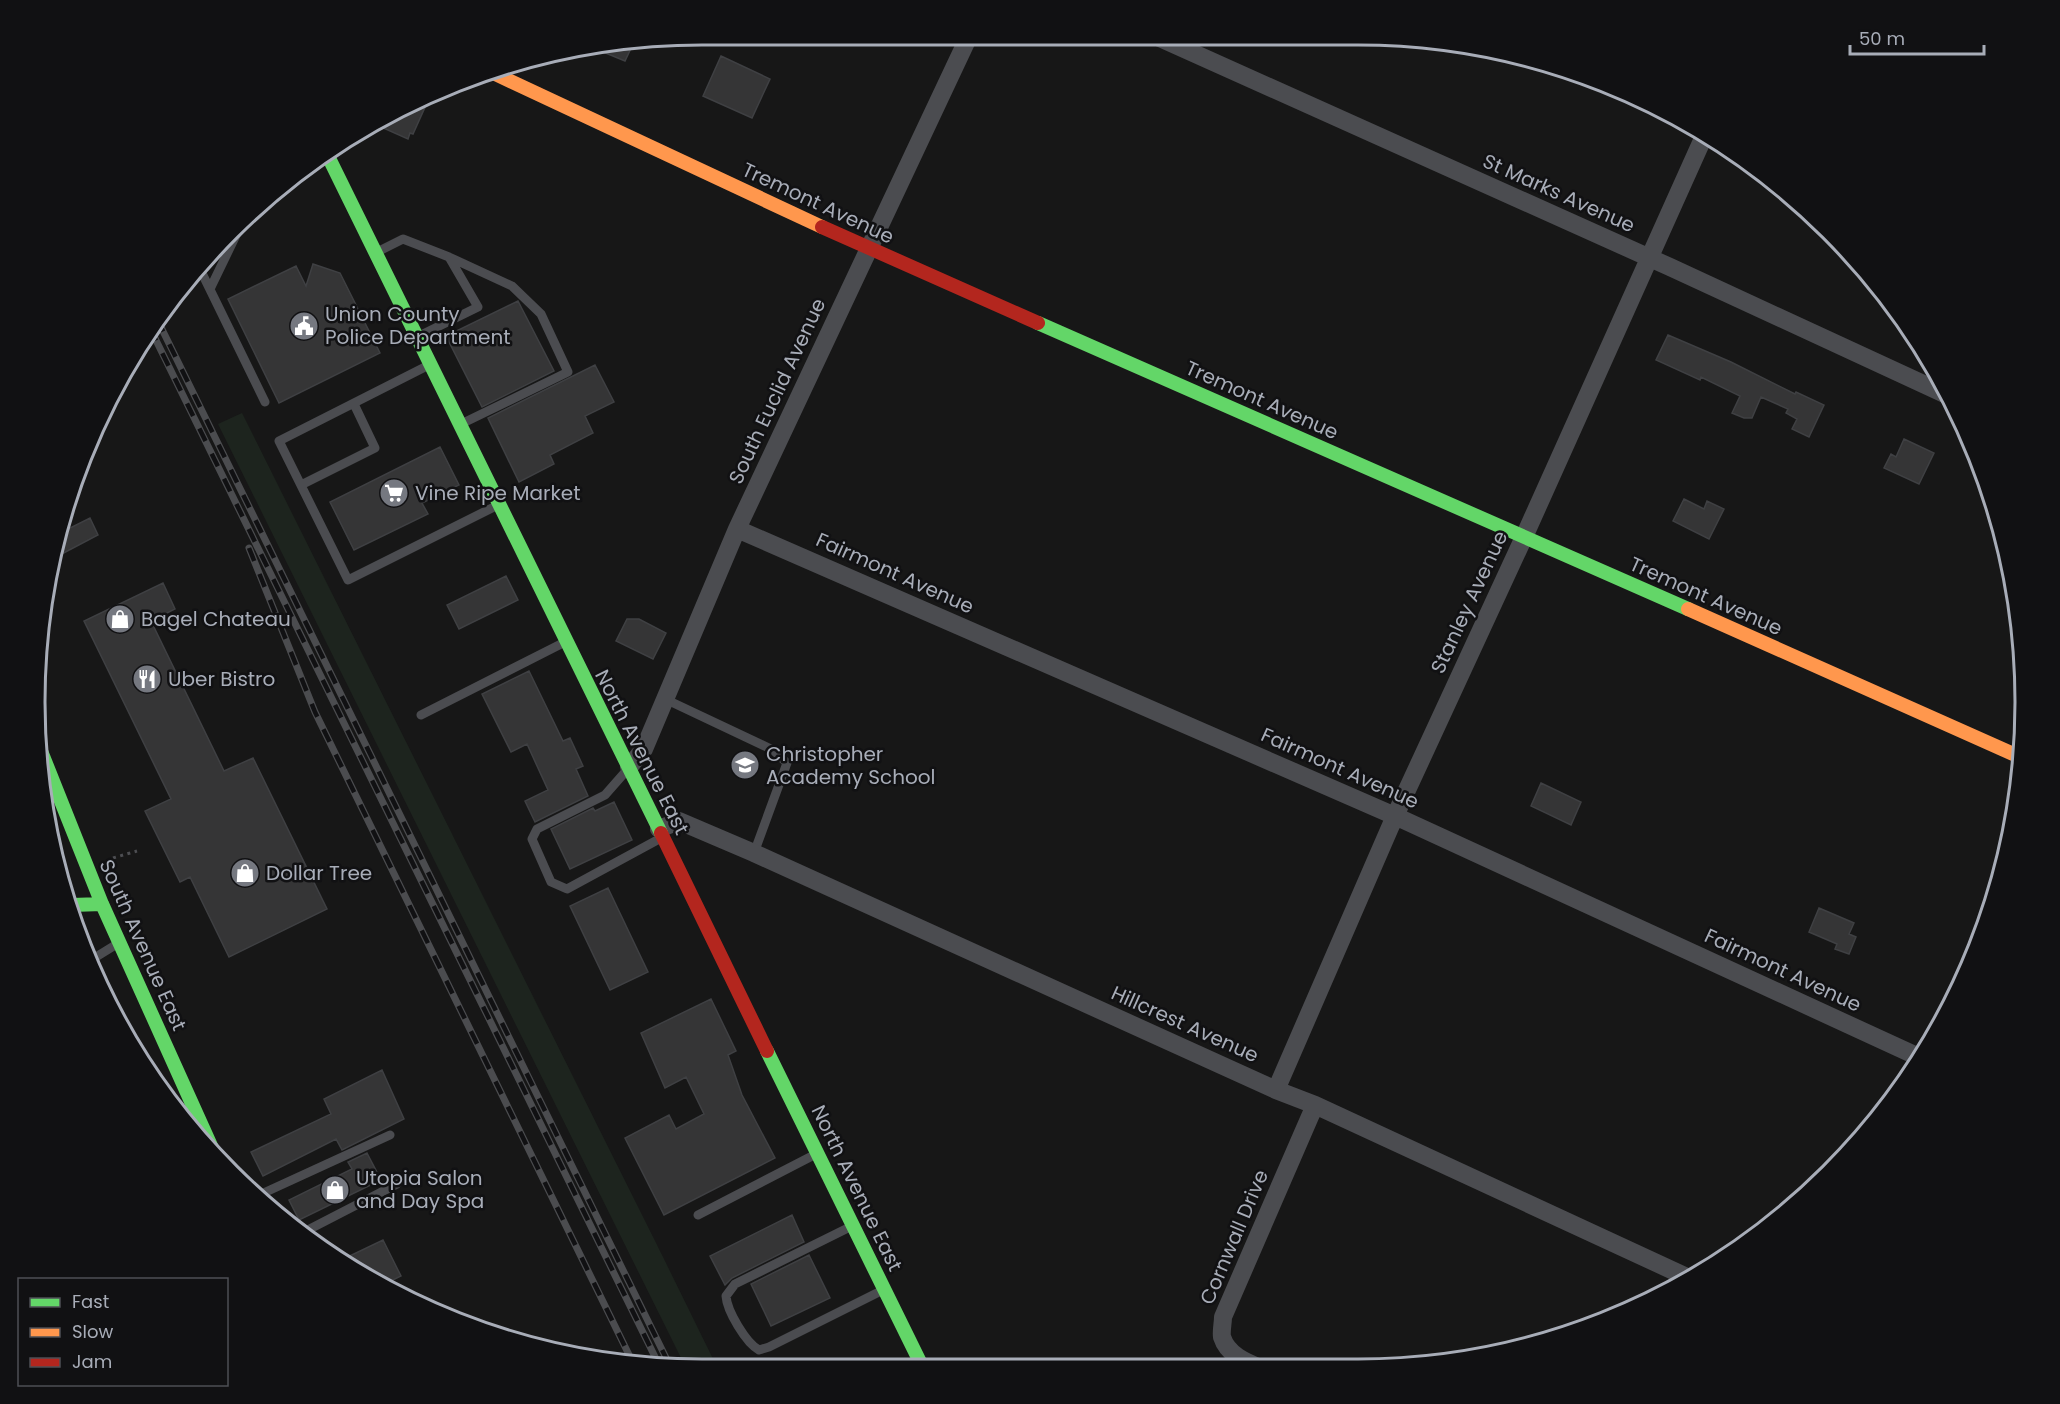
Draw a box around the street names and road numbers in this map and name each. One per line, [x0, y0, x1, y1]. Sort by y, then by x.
street label: St Marks Avenue [1479, 147, 1639, 239]
street label: Tremont Avenue [737, 156, 899, 250]
street label: South Euclid Avenue [722, 294, 832, 488]
street label: Tremont Avenue [1181, 354, 1343, 446]
street label: Fairmont Avenue [812, 526, 978, 620]
street label: Stanley Avenue [1424, 526, 1514, 678]
street label: Tremont Avenue [1625, 550, 1787, 642]
street label: North Avenue East [588, 665, 696, 839]
street label: Fairmont Avenue [1257, 721, 1423, 815]
street label: South Avenue East [93, 855, 193, 1035]
street label: Fairmont Avenue [1700, 921, 1866, 1019]
street label: Hillcrest Avenue [1107, 979, 1263, 1069]
street label: North Avenue East [805, 1100, 909, 1276]
street label: Cornwall Drive [1193, 1165, 1275, 1309]

